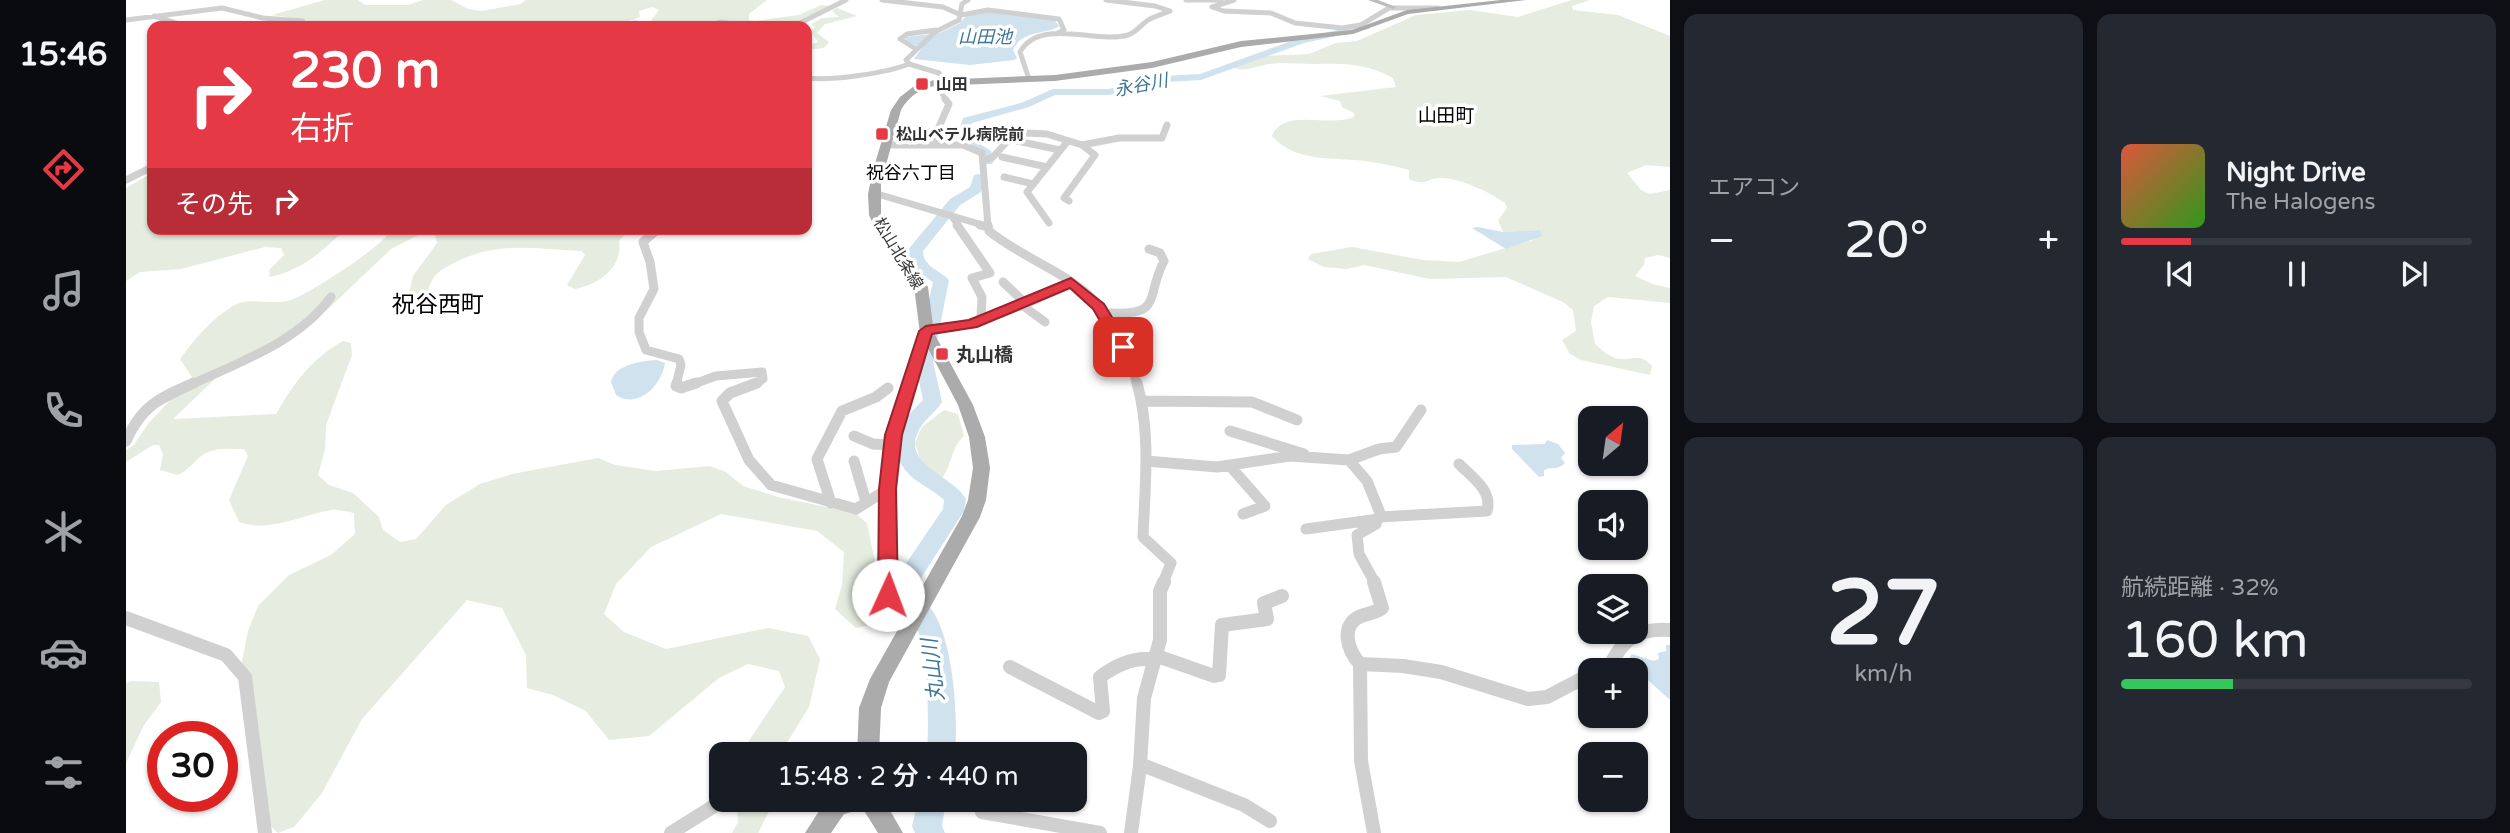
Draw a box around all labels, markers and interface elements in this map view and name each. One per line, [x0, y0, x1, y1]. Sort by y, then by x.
water label: 山田池 [958, 26, 1014, 48]
text: 15:46 [19, 36, 107, 74]
text: 230 m [290, 42, 440, 101]
icon: right [175, 49, 266, 140]
water label: 永谷川 [1112, 69, 1172, 101]
place label: 山田 [936, 75, 968, 95]
marker: 山田 [914, 76, 930, 92]
district label: 山田町 [1417, 105, 1475, 127]
text: 右折 [290, 110, 354, 148]
place label: 松山ベテル病院前 [896, 125, 1024, 145]
marker: 松山ベテル病院前 [874, 126, 890, 142]
icon: directions [39, 145, 88, 194]
text: Night Drive [2226, 157, 2366, 188]
district label: 祝谷六丁目 [866, 162, 956, 184]
text: エアコン [1708, 174, 1800, 202]
icon: right [267, 182, 305, 220]
text: The Halogens [2226, 188, 2375, 216]
text: その先 [175, 189, 253, 220]
text: 20° [1844, 209, 1929, 272]
street label: 松山北条線 [869, 214, 927, 293]
text: − [1708, 218, 1735, 264]
text: + [2038, 218, 2059, 264]
icon: previous [2161, 255, 2199, 293]
icon: pause [2278, 255, 2316, 293]
icon: next [2395, 255, 2433, 293]
icon: music [39, 266, 88, 315]
district label: 祝谷西町 [392, 291, 484, 319]
pin [1093, 317, 1153, 377]
icon: arrive [1104, 328, 1142, 366]
place label: 丸山橋 [956, 344, 1013, 366]
marker: 丸山橋 [934, 346, 950, 362]
icon: phone [39, 386, 88, 435]
north arrow [1578, 406, 1648, 476]
map controls [1578, 406, 1648, 812]
button: sound [1578, 490, 1648, 560]
icon: climate [39, 507, 88, 556]
position arrow [851, 558, 925, 632]
text: 27 [1826, 559, 1941, 669]
button: layers [1578, 574, 1648, 644]
text: 航続距離 · 32% [2121, 574, 2279, 602]
text: 160 km [2121, 609, 2309, 672]
icon: car [39, 628, 88, 677]
water label: 丸山川 [917, 635, 950, 703]
button: + [1578, 658, 1648, 728]
text: km/h [1855, 660, 1912, 688]
speed limit sign: 30 [147, 721, 238, 812]
button: − [1578, 742, 1648, 812]
icon: filters [39, 748, 88, 797]
text: 15:48 · 2 分 · 440 m [777, 761, 1019, 792]

